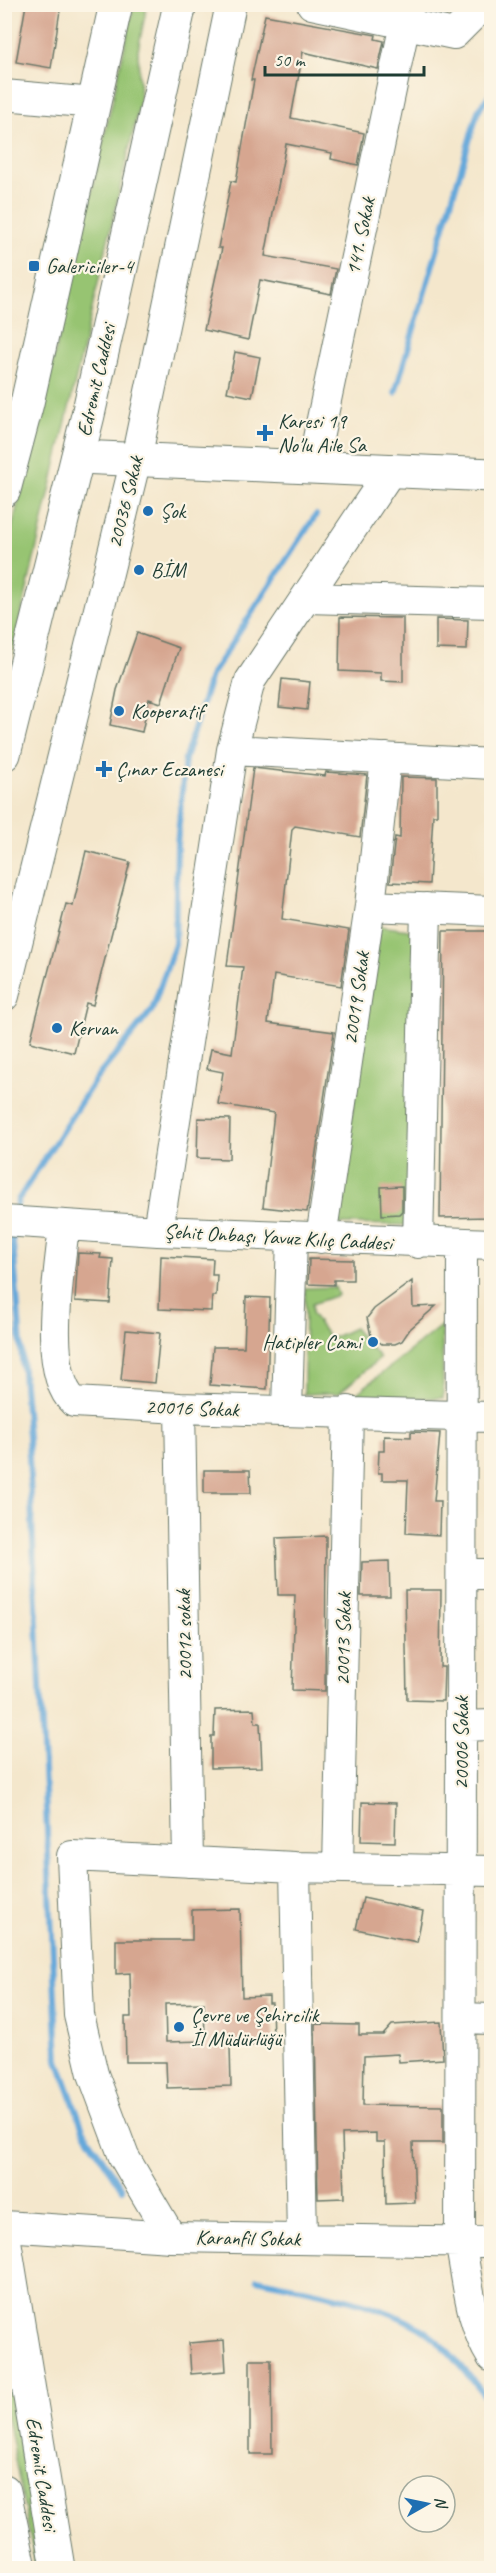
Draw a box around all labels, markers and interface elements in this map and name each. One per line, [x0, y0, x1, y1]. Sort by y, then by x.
scale bar [265, 39, 424, 77]
text: 50 m [274, 49, 307, 71]
street label: 141. Sokak [339, 193, 381, 277]
place label: Galericiler-4 [46, 253, 136, 279]
marker: Galericiler-4 [27, 259, 41, 273]
street label: Edremit Caddesi [70, 318, 122, 439]
place label: Karesi 19 No'lu Aile Sa [278, 408, 368, 458]
marker: Karesi 19 No'lu Aile Sa [256, 424, 274, 442]
street label: 20036 Sokak [101, 452, 149, 551]
place label: Şok [160, 498, 188, 524]
marker: Şok [141, 504, 155, 518]
place label: BİM [151, 557, 187, 583]
marker: BİM [132, 563, 146, 577]
place label: Kooperatif [131, 698, 209, 724]
marker: Kooperatif [112, 704, 126, 718]
place label: Çınar Eczanesi [116, 756, 226, 782]
marker: Çınar Eczanesi [97, 762, 111, 776]
street label: 20019 Sokak [337, 949, 376, 1046]
place label: Kervan [69, 1015, 119, 1041]
marker: Kervan [50, 1021, 64, 1035]
street label: Şehit Onbaşı Yavuz Kılıç Caddesi [163, 1218, 396, 1256]
place label: Hatipler Cami [262, 1329, 364, 1355]
marker: Hatipler Cami [366, 1335, 380, 1349]
street label: 20016 Sokak [145, 1393, 241, 1423]
street label: 20012 sokak [170, 1588, 198, 1681]
street label: 20013 Sokak [329, 1591, 357, 1686]
street label: 20006 Sokak [448, 1695, 474, 1790]
place label: Çevre ve Şehircilik İl Müdürlüğü [191, 2002, 320, 2052]
marker: Çevre ve Şehircilik İl Müdürlüğü [172, 2020, 186, 2034]
street label: Karanfil Sokak [195, 2224, 302, 2252]
street label: Edremit Caddesi [20, 2415, 64, 2536]
north arrow [397, 2474, 457, 2534]
text: N [430, 2495, 452, 2511]

